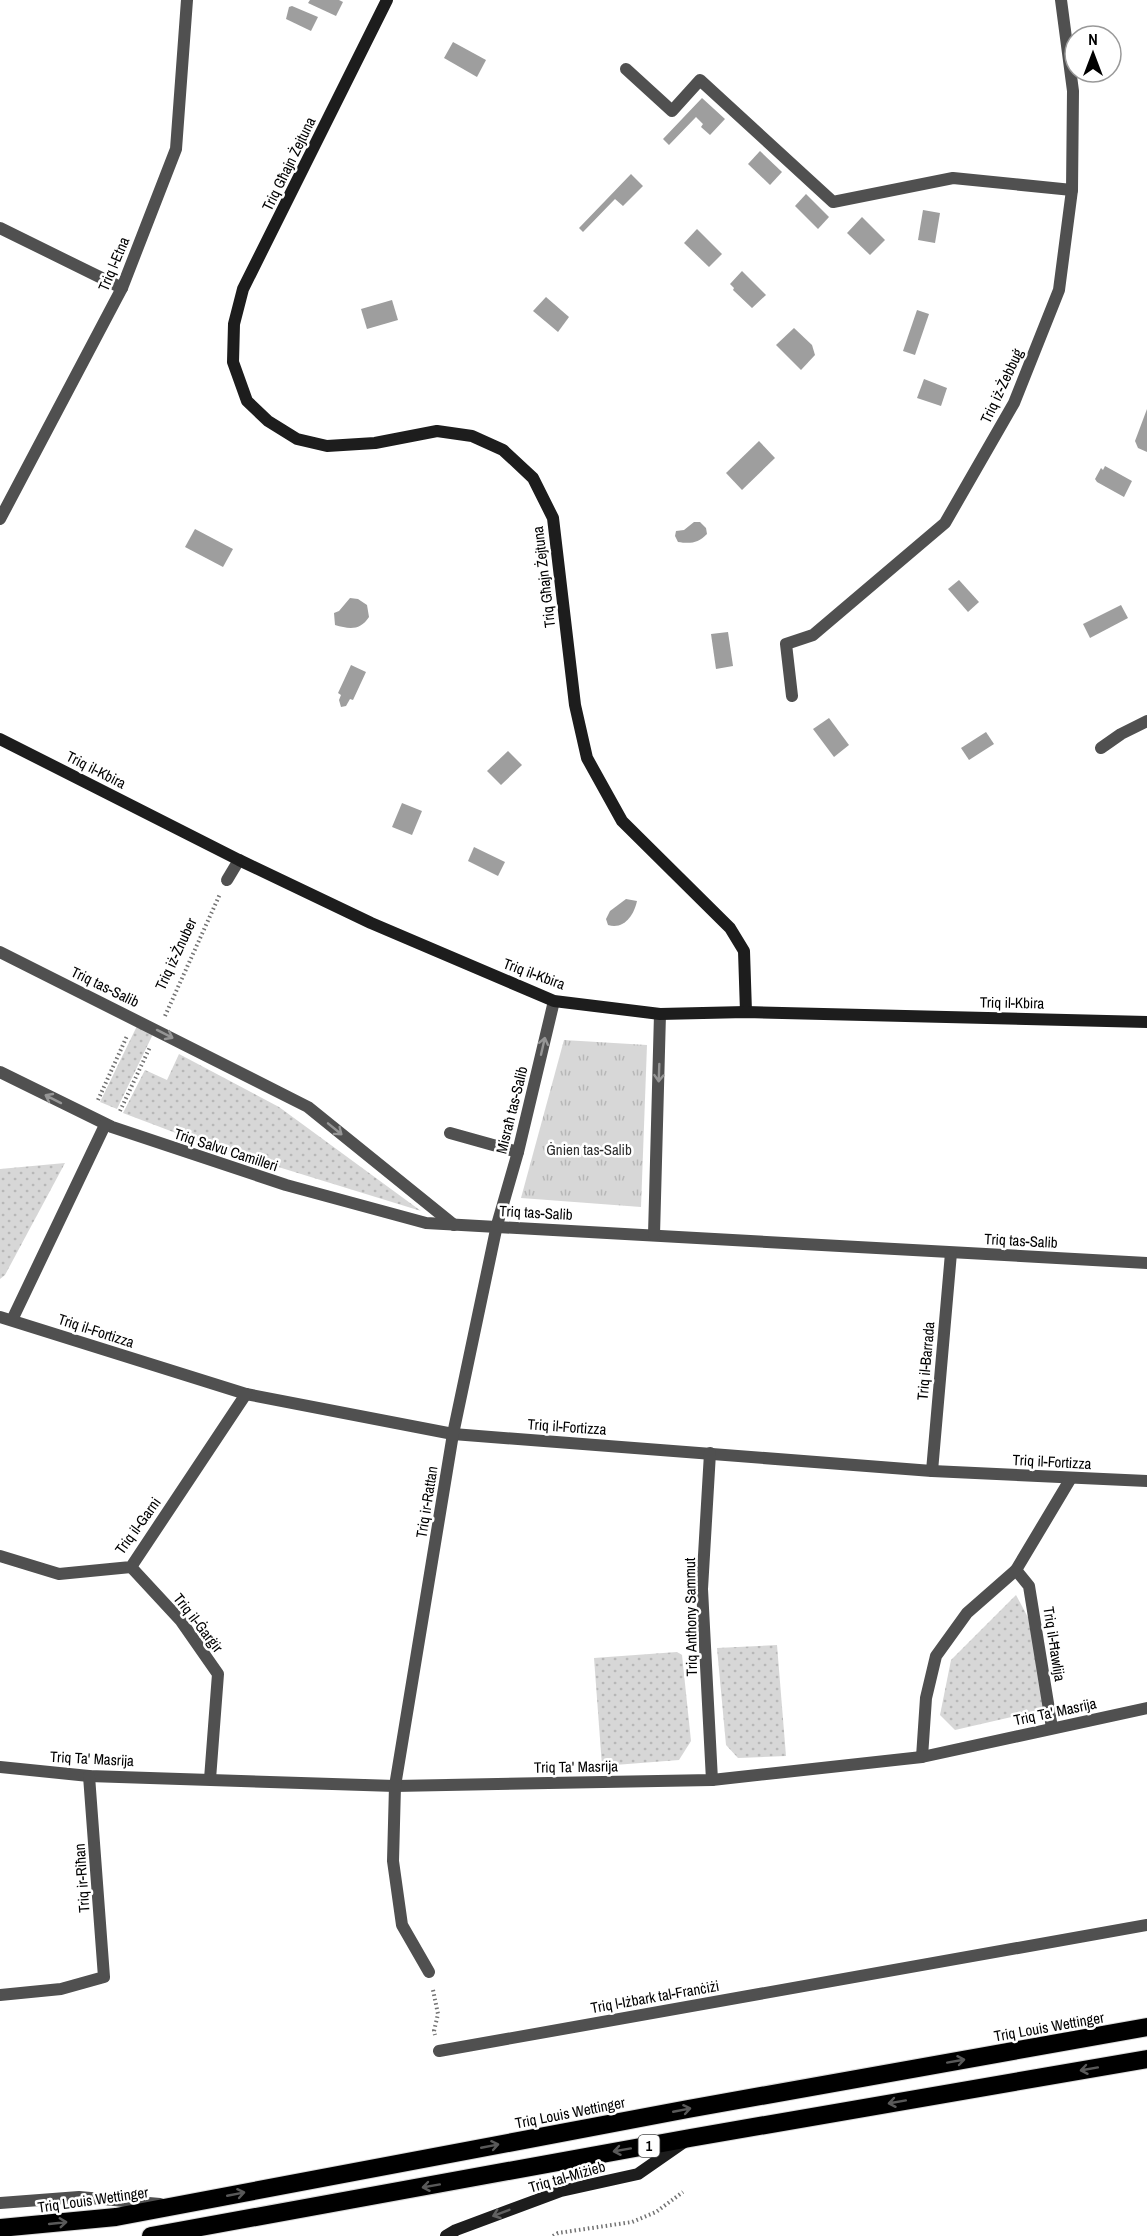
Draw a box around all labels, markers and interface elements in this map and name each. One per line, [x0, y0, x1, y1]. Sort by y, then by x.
north arrow [1063, 24, 1123, 84]
text: N [1088, 28, 1098, 50]
street label: Triq Għajn Żejtuna [257, 113, 320, 214]
street label: Triq l-Etna [93, 233, 134, 294]
street label: Triq iż-Żebbuġ [975, 345, 1028, 427]
street label: Triq Għajn Żejtuna [527, 525, 560, 629]
street label: Triq il-Kbira [63, 746, 130, 794]
street label: Triq iż-Żnuber [150, 914, 201, 993]
street label: Triq il-Kbira [500, 953, 568, 994]
street label: Triq tas-Salib [68, 961, 143, 1012]
street label: Triq il-Kbira [980, 991, 1045, 1014]
one-way arrow [156, 1029, 174, 1040]
one-way arrow [537, 1037, 549, 1056]
one-way arrow [653, 1062, 664, 1082]
street label: Misraħ tas-Salib [490, 1064, 533, 1156]
one-way arrow [44, 1092, 62, 1104]
one-way arrow [327, 1122, 342, 1136]
street label: Triq Salvu Camilleri [171, 1123, 281, 1176]
park label: Ġnien tas-Salib [546, 1139, 632, 1160]
street label: Triq tas-Salib [499, 1200, 573, 1225]
street label: Triq tas-Salib [984, 1228, 1058, 1253]
street label: Triq il-Fortizza [55, 1308, 137, 1353]
street label: Triq il-Barrada [912, 1321, 939, 1401]
street label: Triq il-Fortizza [527, 1413, 607, 1440]
street label: Triq il-Fortizza [1012, 1449, 1092, 1474]
street label: Triq ir-Rattan [410, 1464, 443, 1539]
street label: Triq il-Garni [110, 1493, 165, 1559]
street label: Triq Anthony Sammut [679, 1557, 702, 1676]
street label: Triq il-Ġarġir [169, 1589, 228, 1657]
street label: Triq il-Ħawlija [1038, 1605, 1071, 1683]
street label: Triq Ta' Masrija [1012, 1692, 1098, 1731]
street label: Triq Ta' Masrija [50, 1746, 135, 1771]
street label: Triq Ta' Masrija [534, 1755, 618, 1778]
street label: Triq ir-Riħan [69, 1843, 94, 1913]
street label: Triq l-Iżbark tal-Franċiżi [589, 1975, 721, 2018]
street label: Triq Louis Wettinger [992, 2006, 1106, 2047]
one-way arrow [946, 2055, 966, 2066]
one-way arrow [1080, 2064, 1100, 2075]
street label: Triq Louis Wettinger [513, 2092, 627, 2133]
one-way arrow [888, 2097, 908, 2108]
one-way arrow [671, 2104, 691, 2115]
road number: 1 [638, 2135, 660, 2157]
one-way arrow [480, 2140, 499, 2151]
one-way arrow [613, 2145, 633, 2156]
street label: Triq tal-Miżieb [526, 2156, 608, 2197]
street label: Triq Louis Wettinger [36, 2181, 150, 2218]
one-way arrow [421, 2181, 441, 2192]
one-way arrow [226, 2188, 246, 2199]
one-way arrow [493, 2209, 511, 2220]
one-way arrow [48, 2217, 68, 2228]

